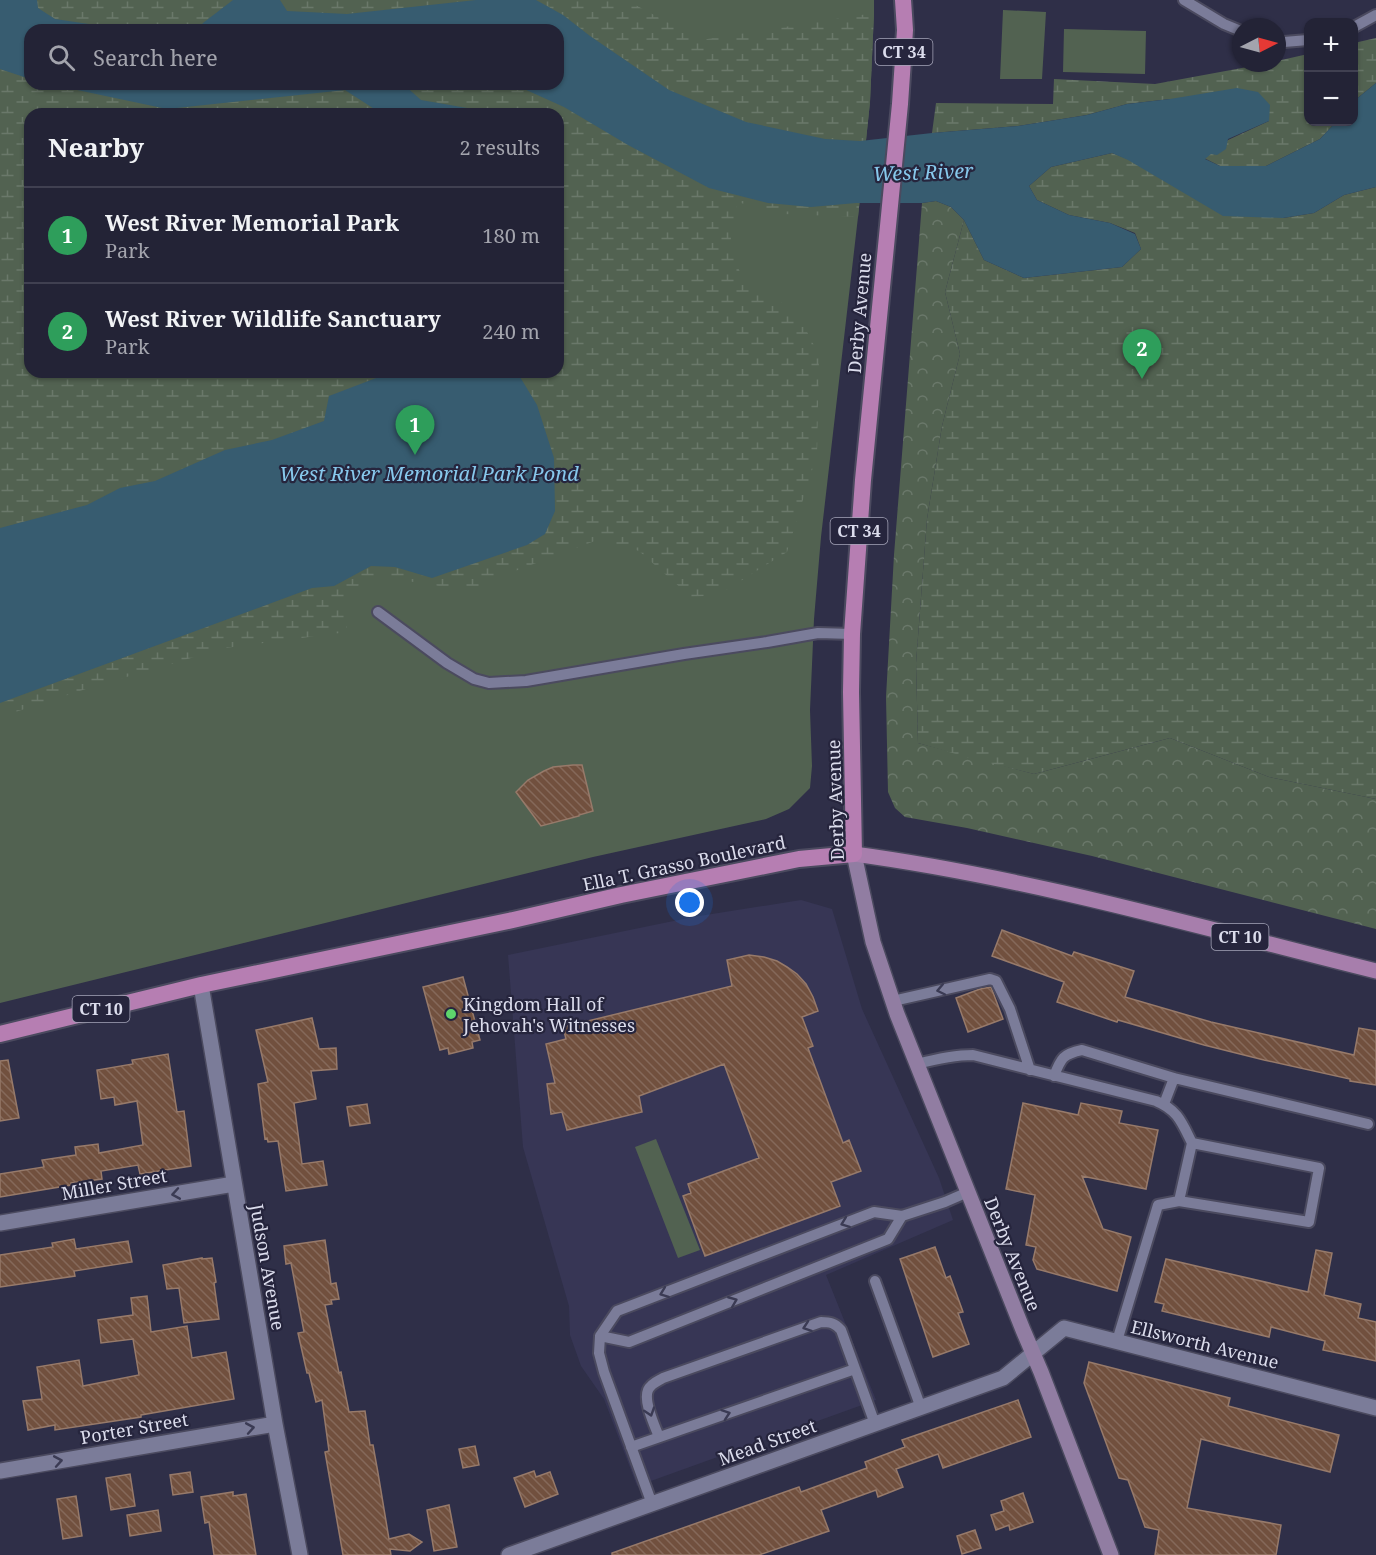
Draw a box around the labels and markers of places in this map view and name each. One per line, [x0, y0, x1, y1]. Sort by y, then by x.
pin: 2 [1122, 330, 1162, 379]
pin: 1 [396, 406, 434, 455]
place label: Kingdom Hall of Jehovah's Witnesses [462, 992, 635, 1037]
marker: Kingdom Hall of Jehovah's Witnesses [444, 1007, 458, 1021]

